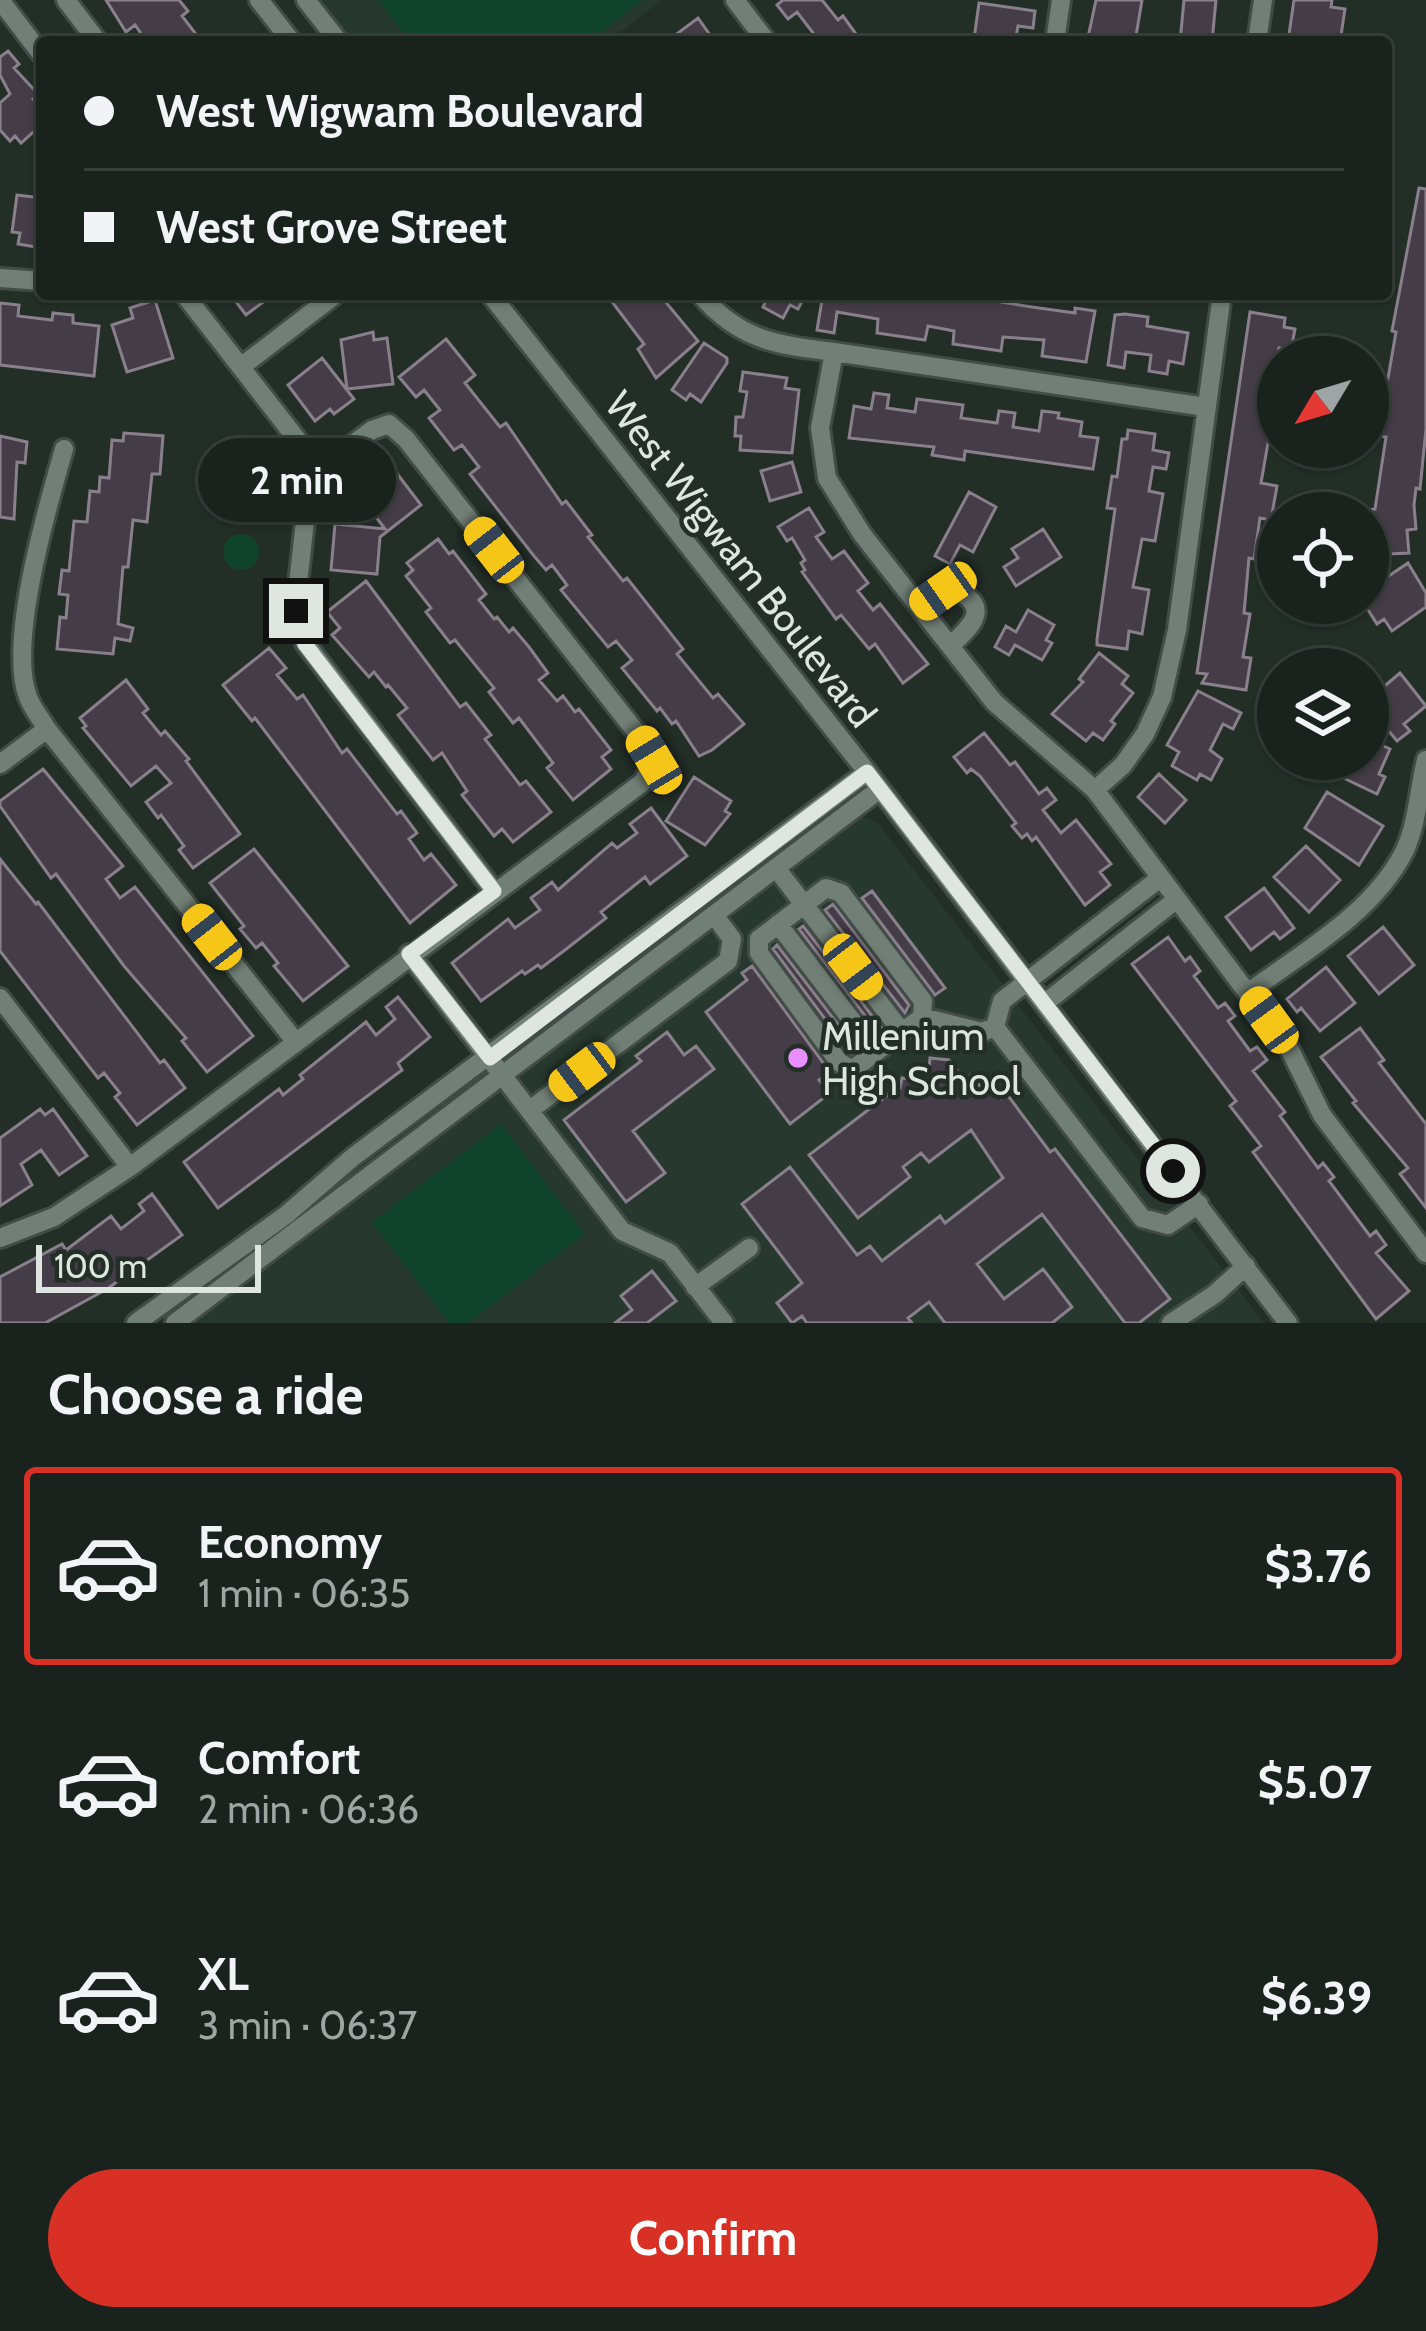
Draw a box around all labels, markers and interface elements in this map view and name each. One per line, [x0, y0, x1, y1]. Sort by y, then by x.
text: West Wigwam Boulevard [156, 84, 644, 138]
text: West Grove Street [156, 200, 507, 254]
north arrow [1257, 336, 1389, 468]
map controls [1257, 336, 1389, 780]
street label: West Wigwam Boulevard [595, 382, 887, 736]
callout: 2 min [197, 437, 395, 521]
text: 2 min [250, 456, 344, 504]
button: locate [1257, 492, 1389, 624]
car [458, 511, 530, 589]
car [903, 556, 983, 626]
route end [269, 584, 323, 638]
button: layers [1257, 648, 1389, 780]
car [620, 720, 688, 800]
car [176, 898, 248, 976]
car [817, 927, 889, 1007]
car [1233, 980, 1305, 1060]
place label: Millenium High School [822, 1012, 1021, 1105]
car [542, 1036, 622, 1108]
marker: Millenium High School [785, 1045, 811, 1071]
route start [1146, 1144, 1200, 1198]
scale bar [36, 1239, 261, 1292]
text: 100 m [54, 1246, 147, 1286]
text: Choose a ride [48, 1362, 363, 1428]
icon: car [54, 1512, 162, 1620]
text: Economy [198, 1515, 382, 1569]
text: $3.76 [1264, 1539, 1372, 1593]
text: 1 min · 06:35 [198, 1569, 410, 1617]
icon: car [54, 1728, 162, 1836]
text: Comfort [198, 1731, 361, 1785]
text: $5.07 [1257, 1755, 1372, 1809]
text: 2 min · 06:36 [198, 1785, 419, 1833]
icon: car [54, 1944, 162, 2052]
text: XL [198, 1947, 249, 2001]
text: $6.39 [1261, 1971, 1372, 2025]
text: 3 min · 06:37 [198, 2001, 417, 2049]
button: Confirm [48, 2169, 1378, 2307]

